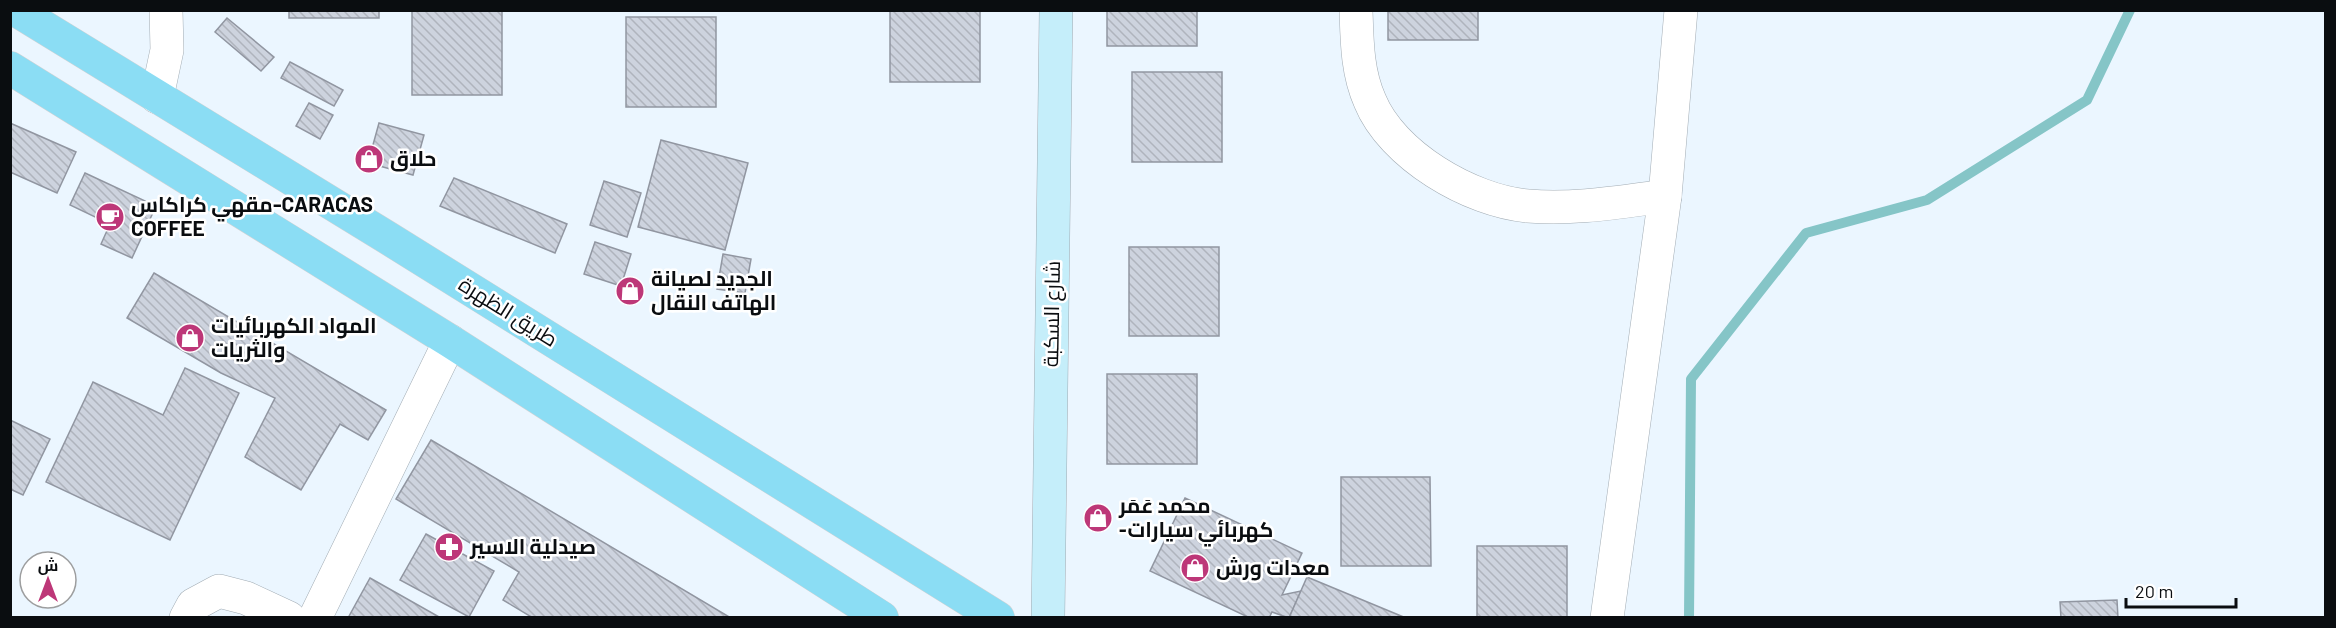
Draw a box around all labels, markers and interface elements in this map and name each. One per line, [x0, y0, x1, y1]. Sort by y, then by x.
shop icon: حلاق [353, 143, 385, 175]
place label: حلاق [390, 145, 436, 172]
place label: مقهي كراكاس-CARACAS COFFEE [131, 191, 373, 240]
cafe icon: مقهي كراكاس-CARACAS COFFEE [94, 201, 126, 233]
street label: شارع السكبة [1037, 261, 1067, 367]
place label: الجديد لصيانة الهاتف النقال [651, 265, 776, 316]
street label: طريق الظهرة [454, 271, 563, 353]
shop icon: الجديد لصيانة الهاتف النقال [614, 275, 646, 307]
place label: المواد الكهربائيات والثريات [211, 312, 377, 363]
shop icon: المواد الكهربائيات والثريات [174, 322, 206, 354]
place label: محمد عَمَر -كهربائي سيارات [1118, 492, 1273, 547]
shop icon: محمد عَمَر -كهربائي سيارات [1082, 502, 1114, 534]
pharmacy icon: صيدلية الاسير [433, 531, 465, 563]
place label: صيدلية الاسير [469, 533, 596, 559]
north arrow [18, 550, 78, 610]
shop icon: معدات ورش [1179, 552, 1211, 584]
place label: معدات ورش [1216, 554, 1330, 581]
text: ش [38, 555, 58, 575]
scale bar [2126, 571, 2236, 609]
text: 20 m [2135, 580, 2173, 602]

